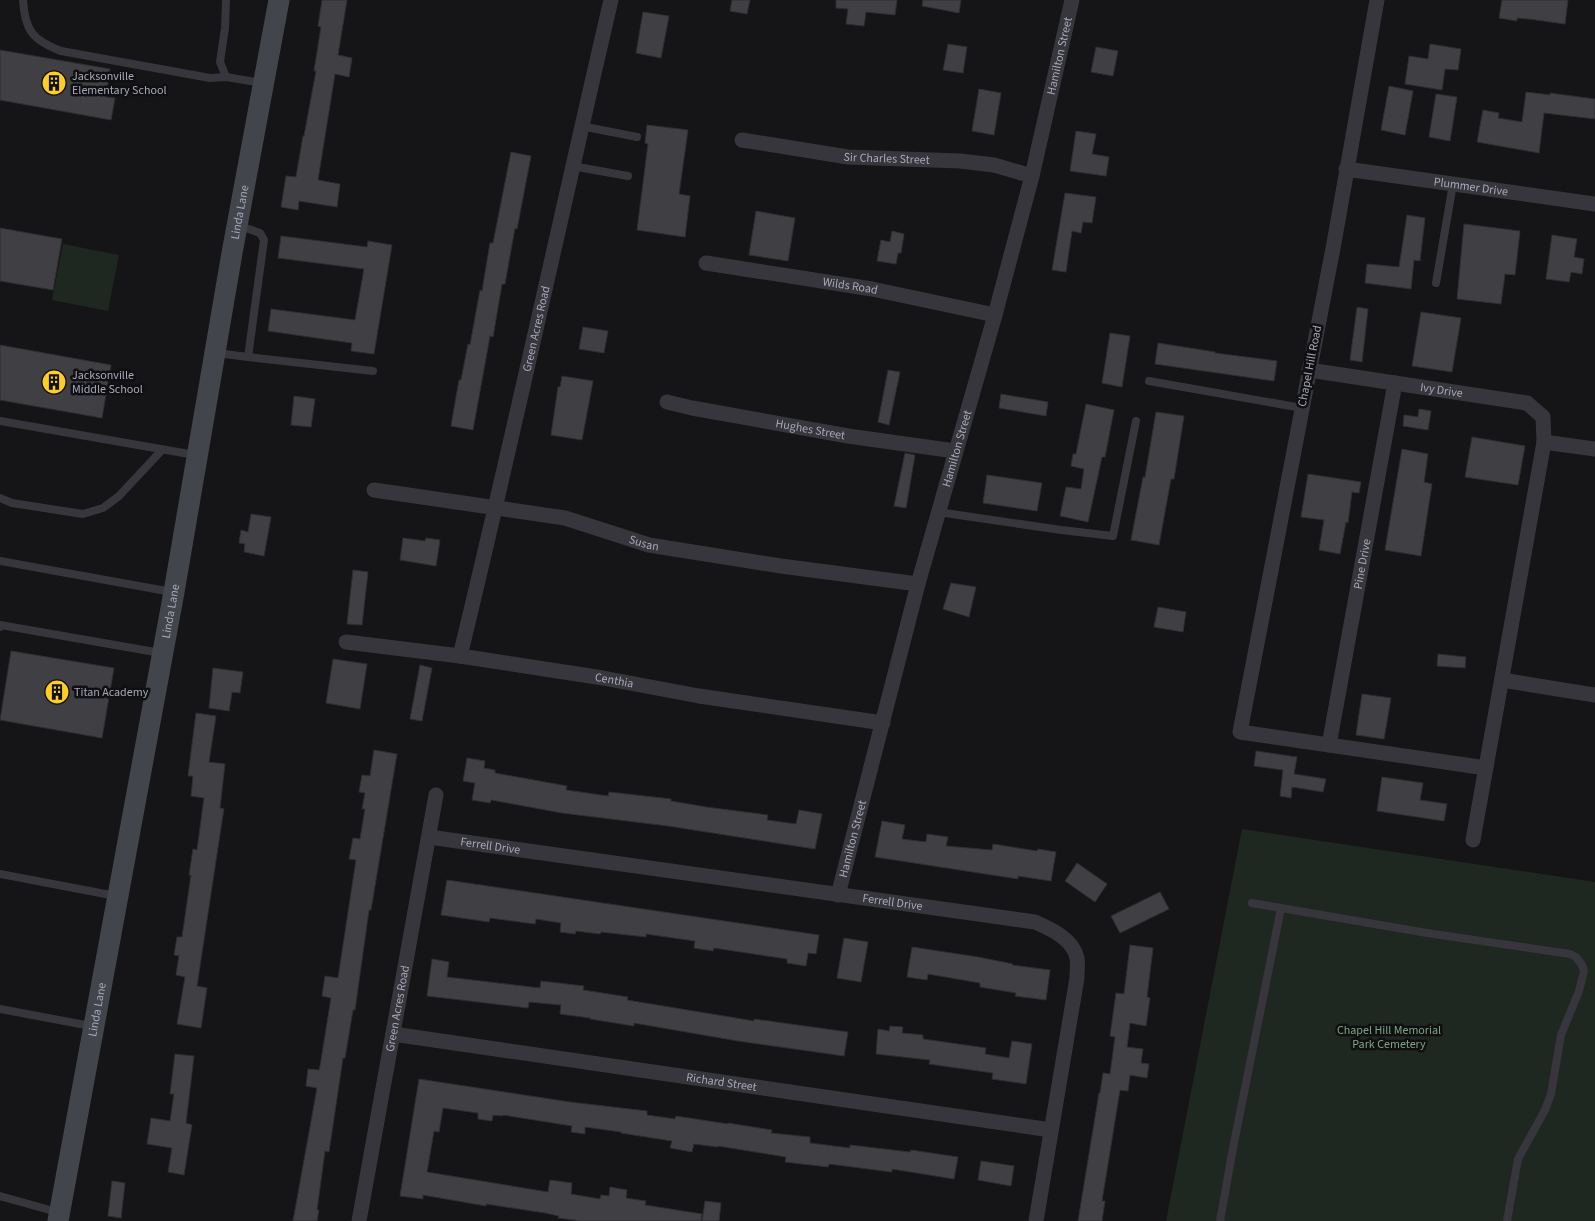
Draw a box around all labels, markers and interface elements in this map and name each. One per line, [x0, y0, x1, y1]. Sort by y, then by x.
street label: Hamilton Street [1042, 15, 1076, 96]
place label: Jacksonville Elementary School [72, 68, 167, 99]
building icon: Jacksonville Elementary School [41, 70, 67, 96]
street label: Sir Charles Street [842, 148, 930, 168]
street label: Plummer Drive [1433, 173, 1509, 200]
street label: Linda Lane [226, 184, 253, 241]
street label: Wilds Road [822, 273, 879, 298]
street label: Green Acres Road [518, 284, 554, 373]
street label: Chapel Hill Road [1294, 324, 1326, 408]
place label: Jacksonville Middle School [72, 367, 143, 398]
building icon: Jacksonville Middle School [41, 369, 67, 395]
street label: Ivy Drive [1419, 378, 1464, 402]
street label: Hamilton Street [938, 408, 976, 489]
street label: Hughes Street [774, 415, 847, 444]
street label: Susan [627, 531, 660, 555]
street label: Pine Drive [1349, 537, 1375, 590]
street label: Linda Lane [157, 583, 184, 640]
street label: Centhia [594, 668, 635, 692]
building icon: Titan Academy [44, 679, 70, 705]
place label: Titan Academy [74, 684, 149, 701]
street label: Hamilton Street [834, 798, 871, 879]
street label: Ferrell Drive [459, 833, 522, 858]
street label: Ferrell Drive [861, 889, 924, 915]
street label: Green Acres Road [381, 964, 414, 1053]
street label: Linda Lane [84, 981, 110, 1038]
park label: Chapel Hill Memorial Park Cemetery [1337, 1022, 1441, 1053]
street label: Richard Street [685, 1068, 758, 1095]

